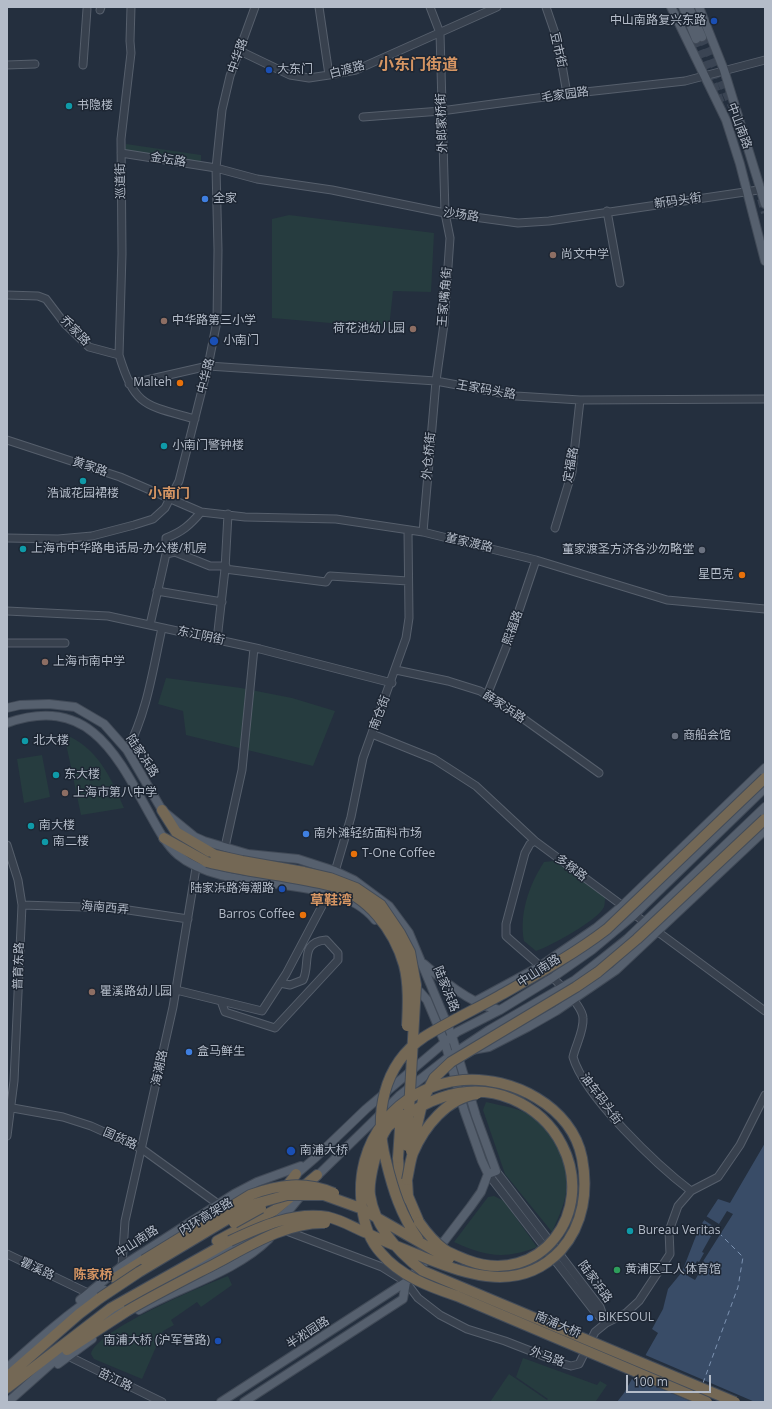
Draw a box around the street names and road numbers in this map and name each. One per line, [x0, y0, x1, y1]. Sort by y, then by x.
street label: 豆市街 [547, 31, 569, 69]
street label: 中华路 [225, 37, 251, 75]
street label: 白渡路 [328, 58, 366, 82]
street label: 毛家园路 [540, 85, 590, 105]
street label: 外郎家桥街 [434, 93, 450, 153]
street label: 中山南路 [724, 101, 754, 151]
street label: 金坛路 [149, 150, 187, 170]
street label: 巡道街 [113, 163, 129, 199]
street label: 新码头街 [653, 191, 703, 211]
street label: 沙场路 [442, 205, 480, 225]
street label: 王家嘴角街 [435, 266, 455, 328]
street label: 乔家路 [57, 313, 93, 349]
street label: 中华路 [194, 357, 218, 395]
street label: 王家码头路 [455, 378, 517, 402]
street label: 外仓桥街 [420, 431, 438, 481]
street label: 定福路 [561, 446, 581, 484]
street label: 黄家路 [71, 454, 109, 480]
street label: 董家渡路 [444, 531, 494, 555]
street label: 熙福路 [500, 609, 526, 647]
street label: 东江阴街 [176, 624, 226, 648]
street label: 薛家浜路 [480, 688, 528, 726]
street label: 南仓街 [367, 694, 393, 732]
street label: 陆家浜路 [123, 732, 161, 780]
street label: 多稼路 [552, 851, 590, 885]
street label: 海南西弄 [80, 899, 130, 917]
street label: 普育东路 [11, 942, 27, 990]
street label: 中山南路 [515, 952, 563, 990]
street label: 陆家浜路 [430, 964, 462, 1014]
street label: 海潮路 [149, 1049, 171, 1087]
street label: 油车码头街 [577, 1071, 625, 1127]
street label: 国货路 [101, 1125, 139, 1153]
street label: 内环高架路 [177, 1195, 235, 1239]
street label: 中山南路 [113, 1223, 161, 1261]
street label: 瞿溪路 [18, 1255, 56, 1283]
street label: 陆家浜路 [575, 1258, 615, 1306]
street label: 南浦大桥 [533, 1309, 583, 1341]
street label: 半淞园路 [284, 1314, 332, 1352]
street label: 外马路 [528, 1344, 566, 1370]
street label: 苗江路 [96, 1366, 134, 1394]

